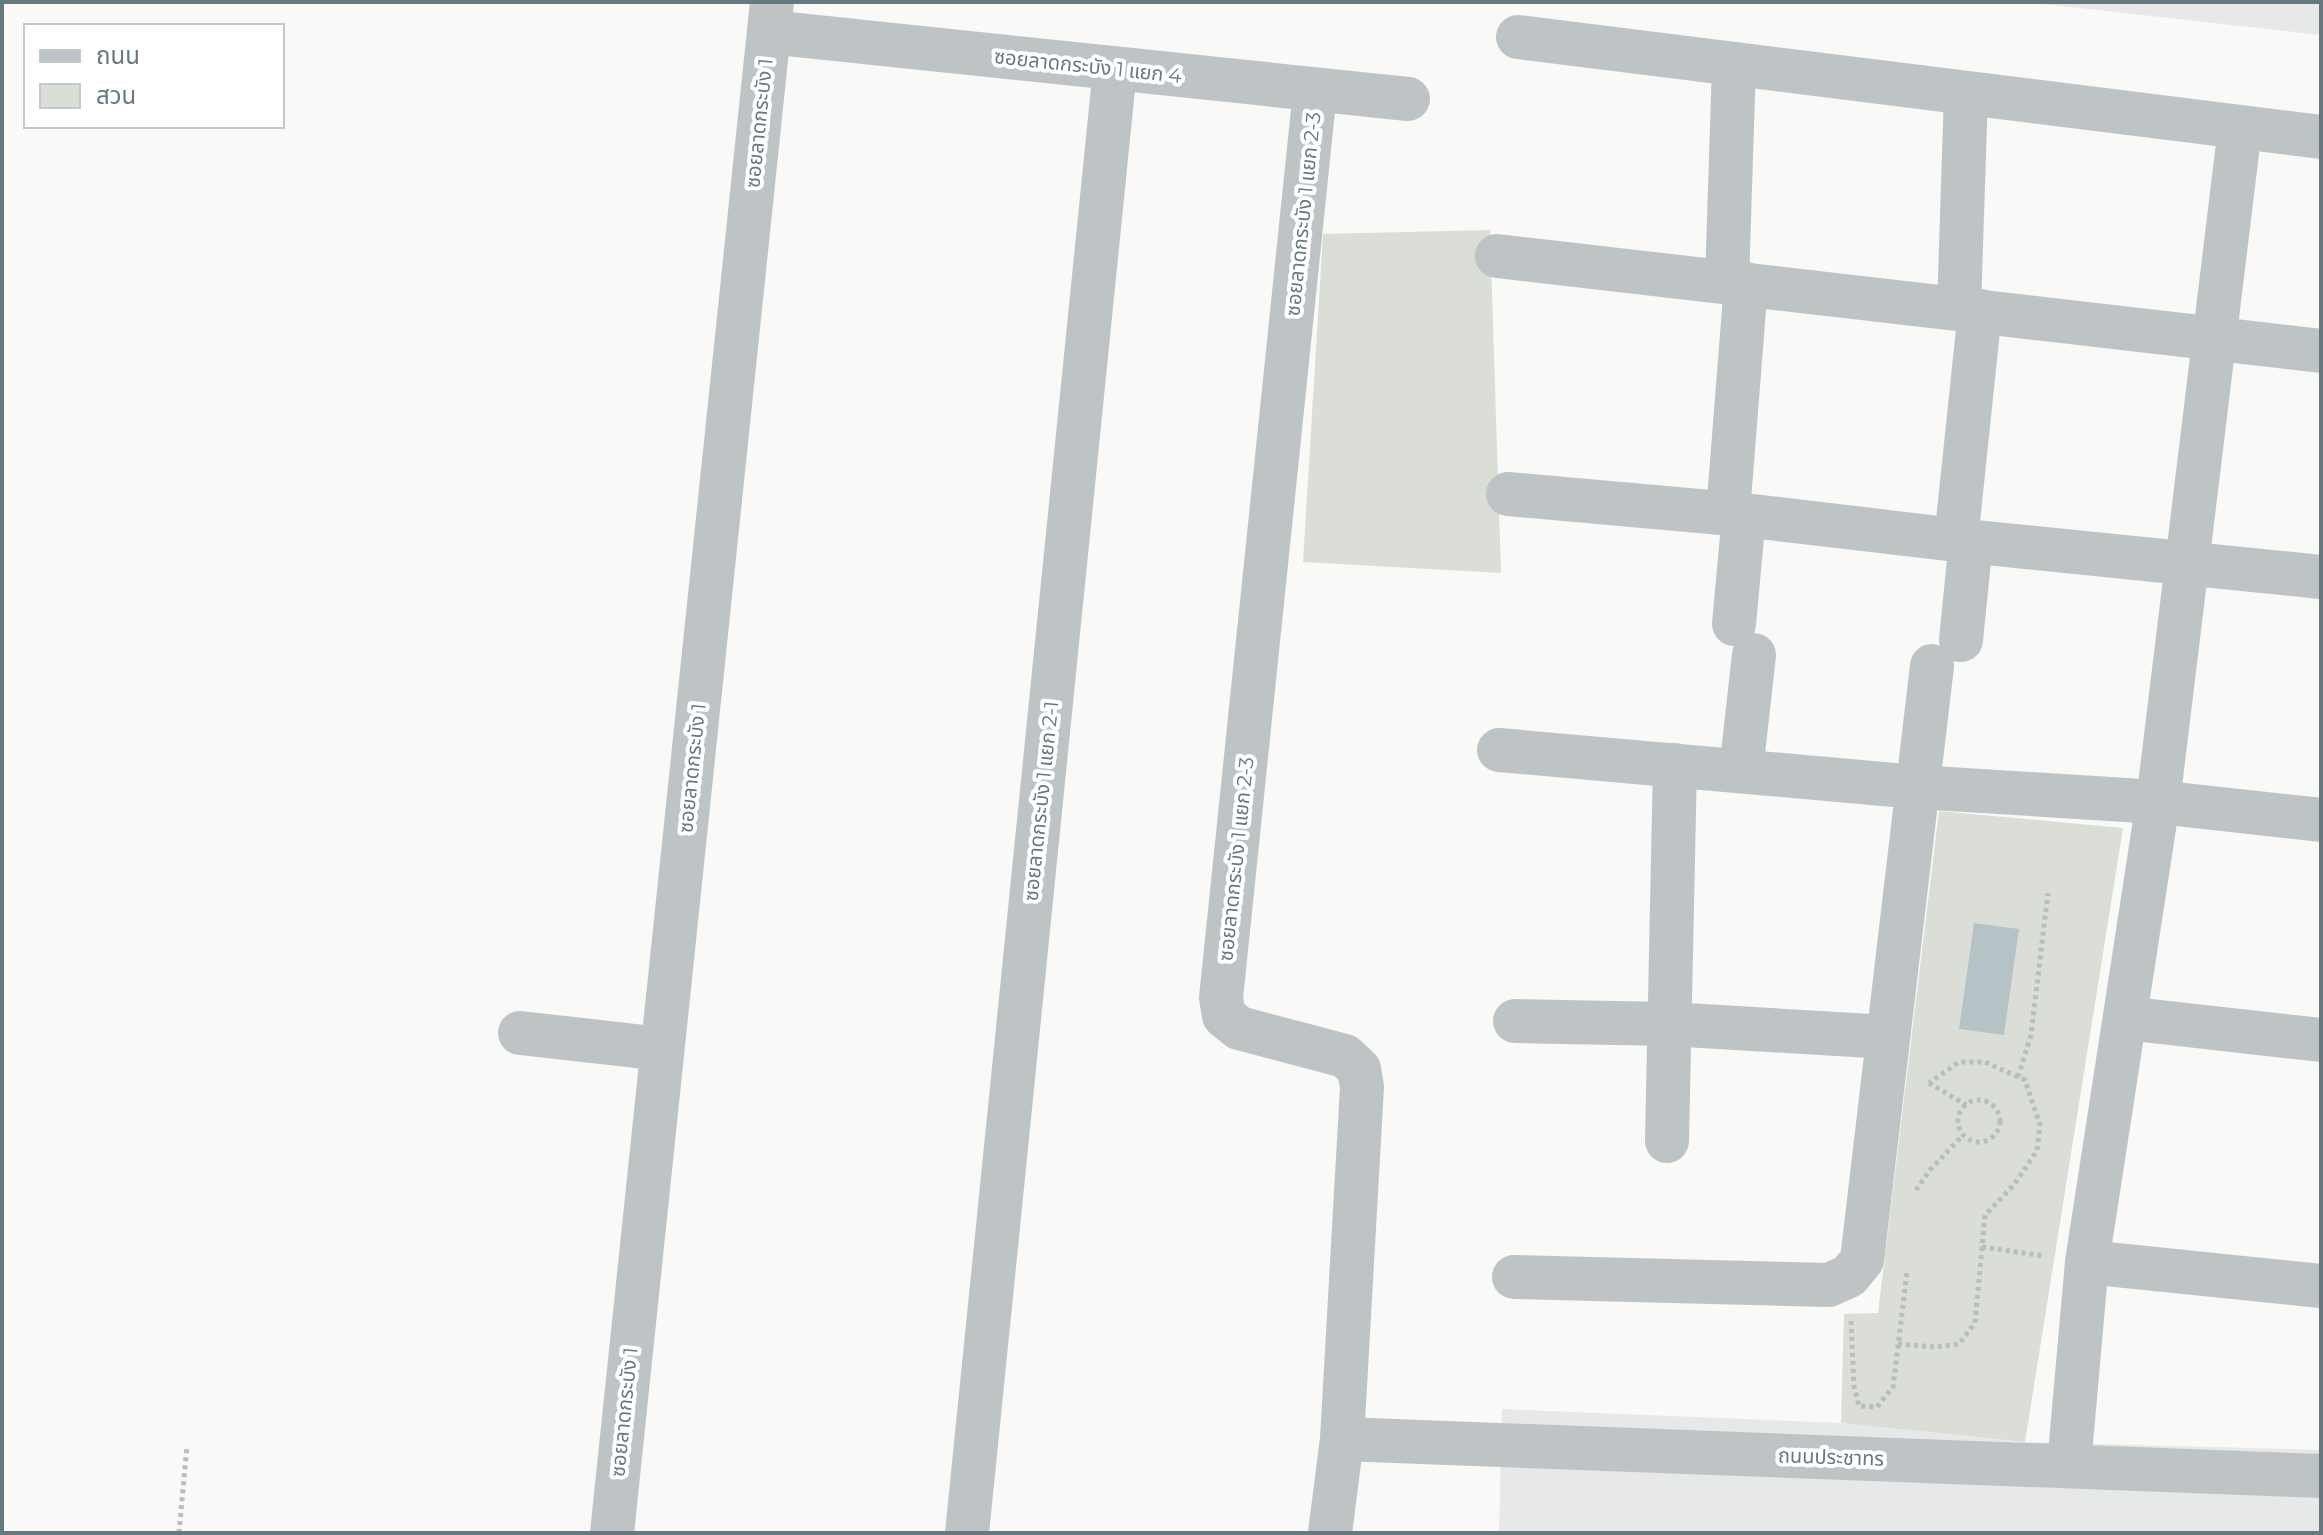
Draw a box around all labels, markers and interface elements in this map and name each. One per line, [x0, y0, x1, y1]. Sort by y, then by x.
legend [24, 24, 284, 128]
text: ถนน [96, 41, 140, 70]
street label: ซอยลาดกระบัง 1 แยก 4 [993, 44, 1183, 88]
street label: ซอยลาดกระบัง 1 [740, 57, 778, 189]
text: สวน [96, 81, 136, 110]
street label: ซอยลาดกระบัง 1 แยก 2-3 [1280, 111, 1326, 317]
street label: ซอยลาดกระบัง 1 แยก 2-1 [1019, 700, 1063, 902]
street label: ซอยลาดกระบัง 1 [673, 702, 711, 834]
street label: ซอยลาดกระบัง 1 แยก 2-3 [1213, 756, 1259, 962]
street label: ซอยลาดกระบัง 1 [605, 1346, 643, 1478]
street label: ถนนประชาทร [1777, 1443, 1885, 1471]

